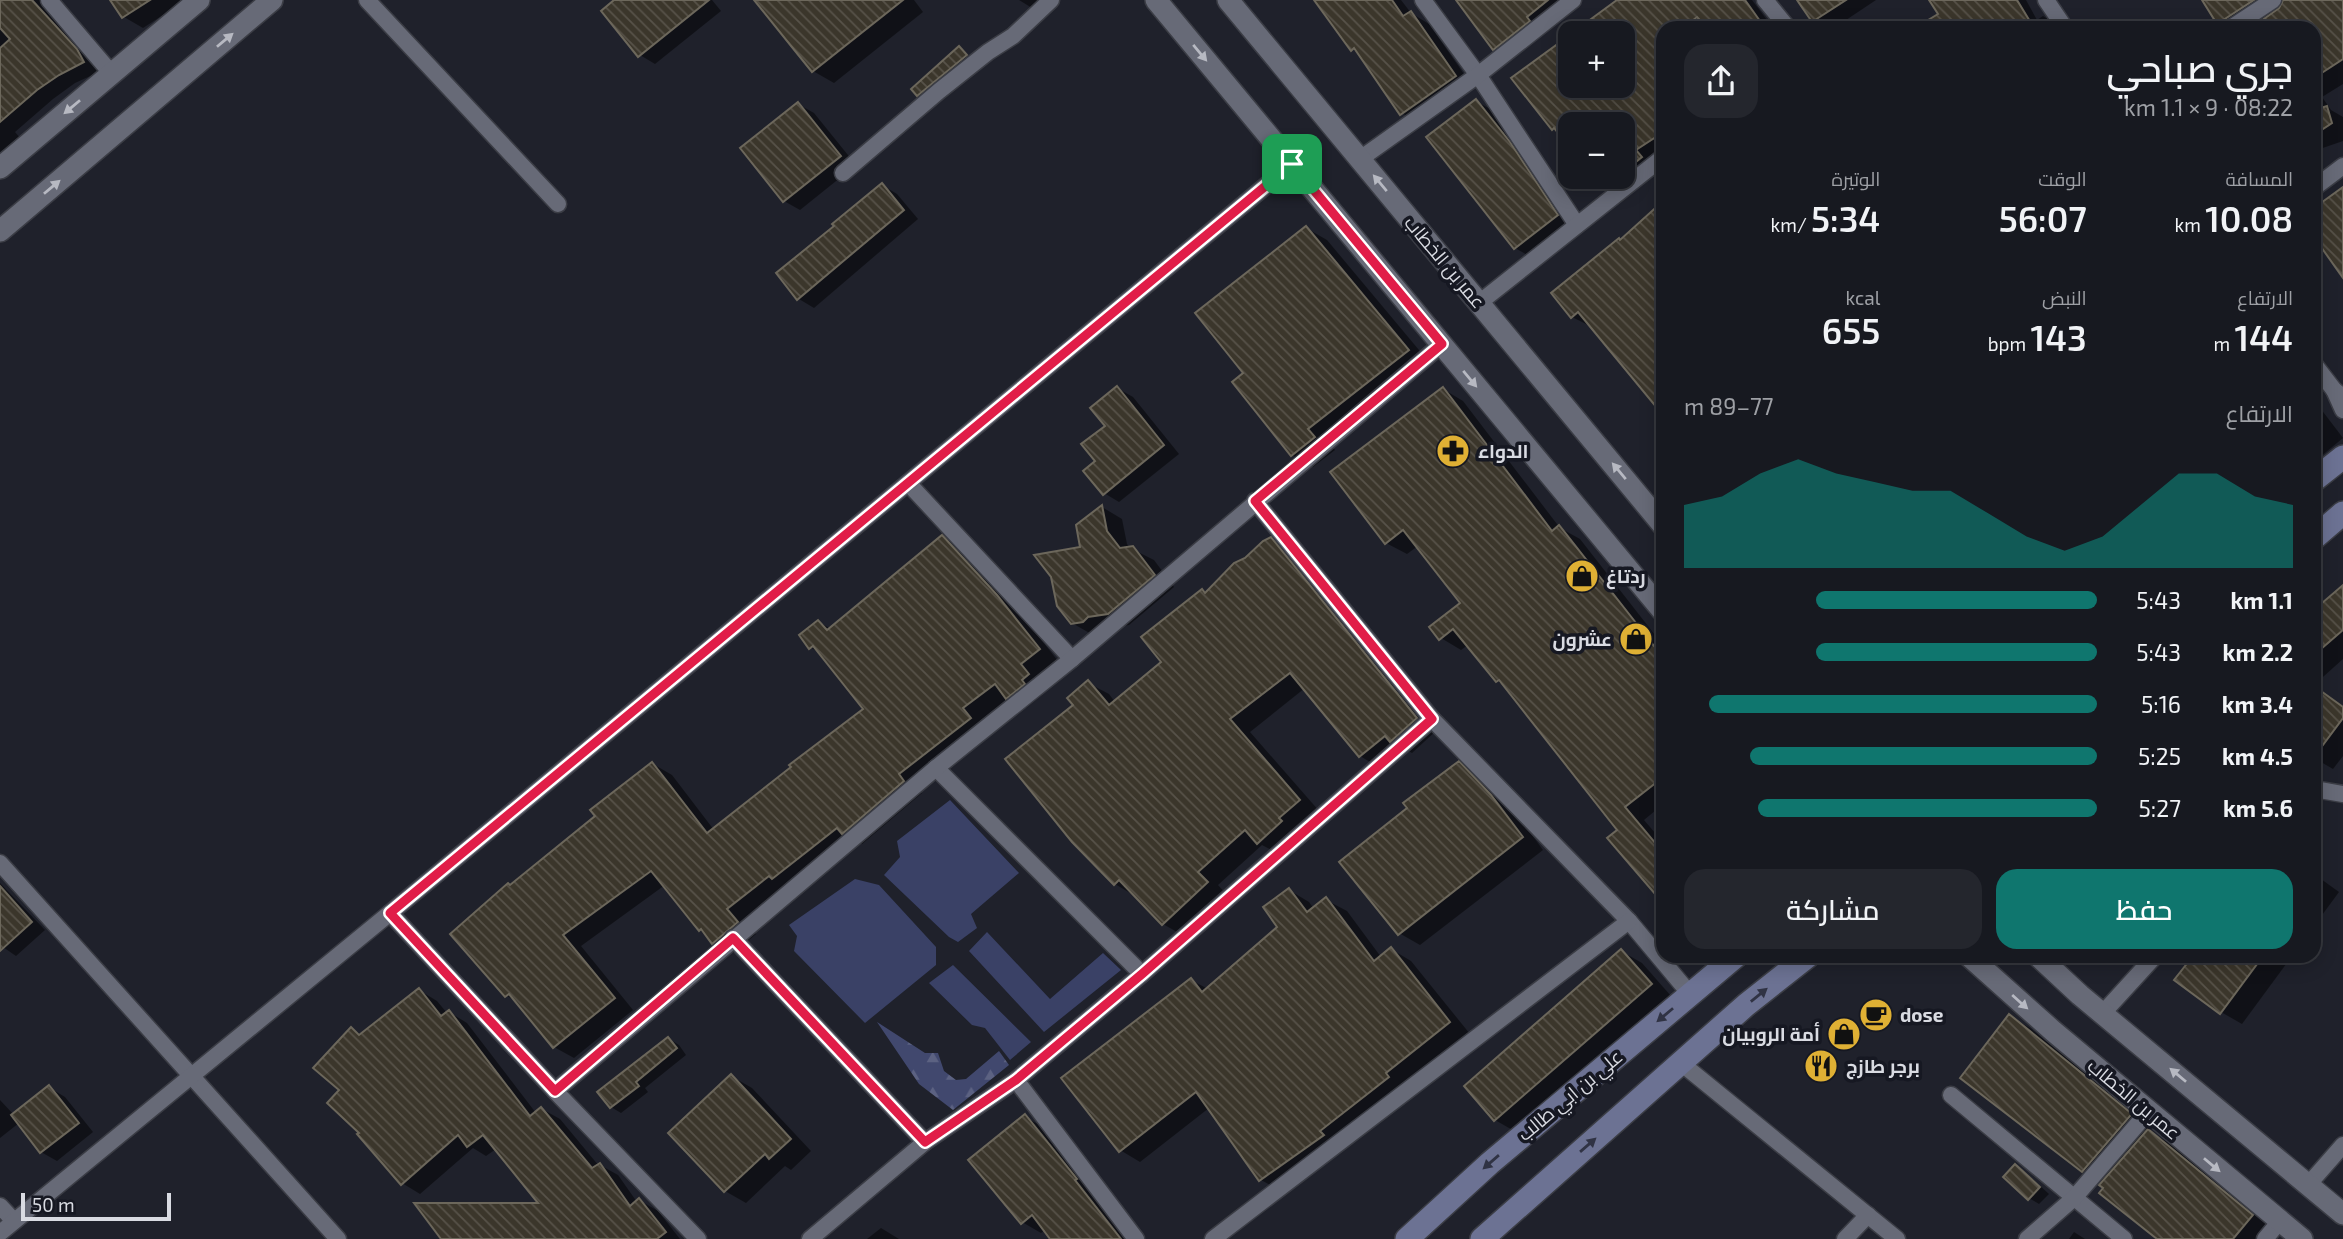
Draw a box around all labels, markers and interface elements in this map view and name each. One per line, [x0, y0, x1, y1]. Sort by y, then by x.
map controls [1558, 21, 1635, 189]
button: + [1558, 21, 1635, 98]
one-way arrow [217, 33, 234, 48]
one-way arrow [1192, 44, 1207, 61]
button: share [1684, 44, 1758, 118]
text: جري صباحي [2106, 44, 2293, 90]
text: 08:22 · 9 × 1.1 km [2124, 93, 2293, 121]
one-way arrow [64, 99, 81, 114]
button: − [1558, 112, 1635, 189]
pin [1262, 134, 1322, 194]
icon: arrive [1273, 145, 1311, 183]
text: الوتيرة [1832, 167, 1880, 190]
text: الوقت [2038, 167, 2087, 190]
text: المسافة [2225, 167, 2293, 190]
one-way arrow [1372, 174, 1388, 192]
one-way arrow [43, 179, 61, 195]
text: 5:34 [1811, 197, 1880, 239]
text: 56:07 [1999, 197, 2087, 239]
text: 10.08 [2205, 197, 2293, 239]
street label: عمر بن الخطاب [1399, 211, 1491, 313]
text: /km [1771, 213, 1811, 236]
text: km [2175, 213, 2205, 236]
text: kcal [1846, 286, 1880, 309]
text: النبض [2042, 286, 2087, 309]
text: الارتفاع [2237, 286, 2293, 309]
text: 655 [1822, 309, 1880, 351]
text: 143 [2030, 316, 2087, 358]
text: 144 [2234, 316, 2293, 358]
text: bpm [1988, 332, 2030, 355]
text: m [2214, 332, 2234, 355]
one-way arrow [1462, 370, 1477, 387]
text: 77–89 m [1684, 392, 1774, 420]
text: الارتفاع [2226, 399, 2293, 427]
pharmacy icon: الدواء [1434, 432, 1472, 470]
place label: الدواء [1478, 439, 1528, 463]
one-way arrow [1612, 463, 1627, 480]
shop icon: ردتاغ [1563, 557, 1601, 595]
place label: ردتاغ [1606, 564, 1646, 590]
text: 5:43 [2136, 586, 2181, 614]
text: 1.1 km [2230, 586, 2293, 614]
shop icon: عشرون [1617, 620, 1655, 658]
place label: عشرون [1553, 627, 1612, 651]
text: 5:43 [2136, 638, 2181, 666]
text: 2.2 km [2223, 638, 2293, 666]
text: 5:16 [2141, 690, 2181, 718]
text: 3.4 km [2222, 690, 2293, 718]
text: 5:25 [2138, 742, 2181, 770]
text: 4.5 km [2222, 742, 2293, 770]
text: 5:27 [2139, 794, 2181, 822]
text: 5.6 km [2223, 794, 2293, 822]
button: مشاركة [1684, 869, 1982, 949]
button: حفظ [1996, 869, 2293, 949]
one-way arrow [1750, 988, 1767, 1003]
one-way arrow [2011, 993, 2028, 1009]
cafe icon: dose [1857, 996, 1895, 1034]
place label: dose [1900, 1003, 1944, 1026]
one-way arrow [1656, 1007, 1674, 1023]
shop icon: أمة الروبيان [1825, 1015, 1863, 1053]
place label: أمة الروبيان [1722, 1021, 1820, 1046]
street label: علي بن ابي طالب [1513, 1044, 1629, 1148]
restaurant icon: برجر طازج [1802, 1047, 1840, 1085]
street label: عمر بن الخطاب [2083, 1053, 2185, 1145]
place label: برجر طازج [1846, 1054, 1920, 1080]
one-way arrow [2170, 1068, 2187, 1083]
one-way arrow [1579, 1137, 1597, 1153]
one-way arrow [1483, 1154, 1500, 1169]
one-way arrow [2203, 1157, 2220, 1172]
scale bar [21, 1190, 172, 1222]
text: 50 m [32, 1193, 75, 1216]

